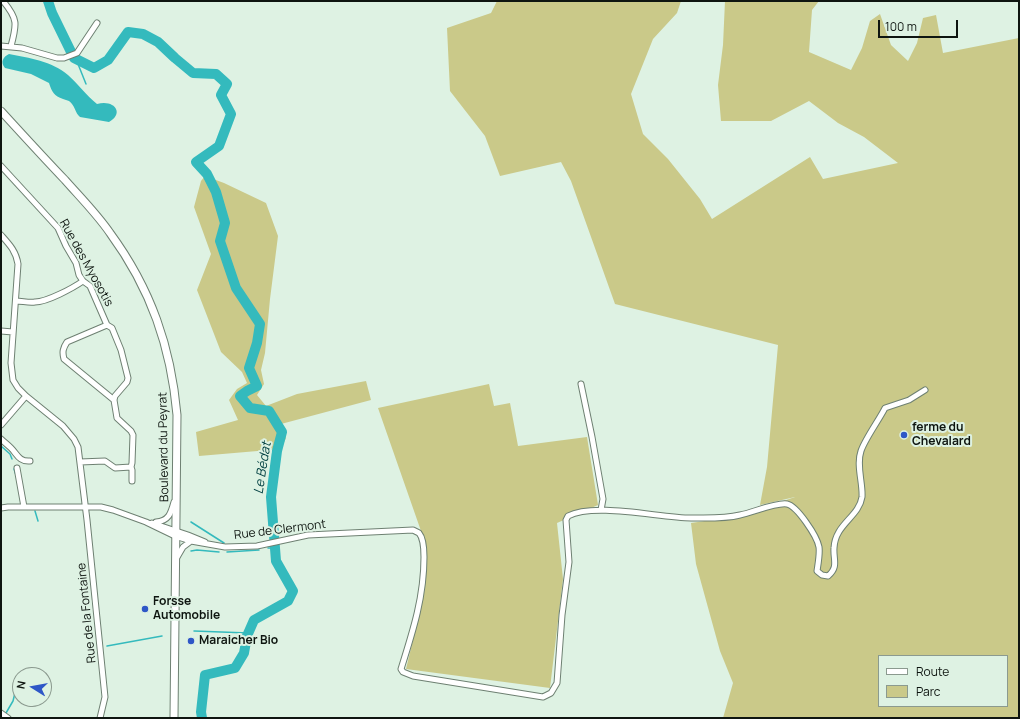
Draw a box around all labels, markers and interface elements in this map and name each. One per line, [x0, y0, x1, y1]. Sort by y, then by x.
scale bar [880, 12, 960, 38]
text: 100 m [885, 18, 917, 35]
street label: Rue des Myosotis [56, 217, 116, 309]
street label: Boulevard du Peyrat [156, 392, 172, 502]
place label: ferme du Chevalard [912, 421, 971, 449]
marker: ferme du Chevalard [899, 430, 909, 440]
water label: Le Bédat [251, 441, 275, 495]
street label: Rue de Clermont [233, 517, 327, 543]
street label: Rue de la Fontaine [75, 562, 99, 664]
place label: Forsse Automobile [153, 595, 220, 623]
marker: Forsse Automobile [140, 604, 150, 614]
place label: Maraicher Bio [199, 634, 278, 648]
marker: Maraicher Bio [186, 636, 196, 646]
legend [878, 655, 1008, 707]
text: Route [916, 663, 949, 680]
north arrow [12, 667, 52, 707]
text: N [13, 679, 29, 690]
text: Parc [916, 683, 940, 700]

